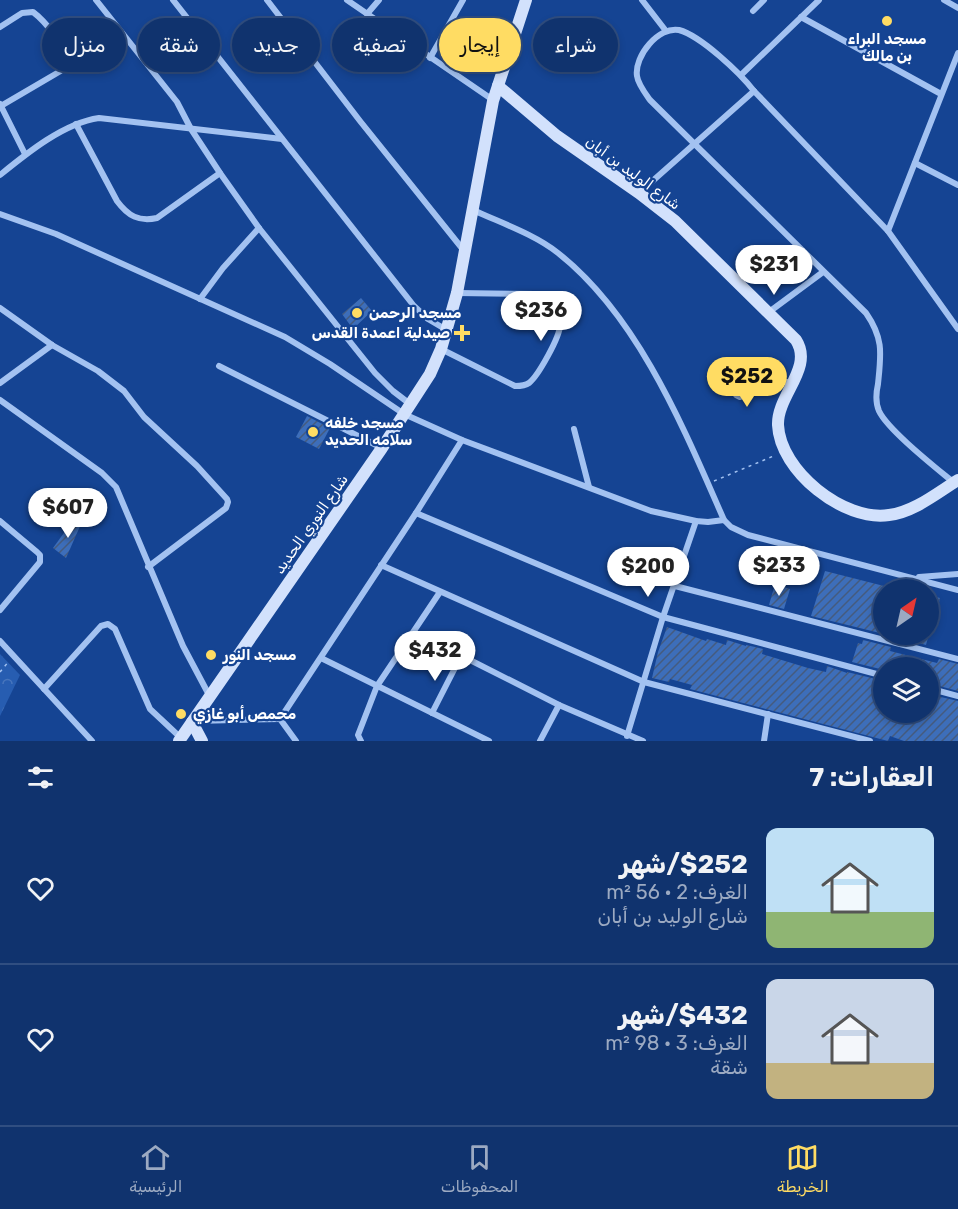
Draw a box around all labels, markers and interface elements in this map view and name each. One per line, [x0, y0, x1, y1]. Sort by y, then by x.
marker: مسجد البراء بن مالك [880, 14, 894, 28]
chip: منزل [42, 18, 126, 72]
chip: شقة [138, 18, 220, 72]
chip: جديد [232, 18, 320, 72]
chip: تصفية [332, 18, 427, 72]
chip: إيجار [439, 18, 521, 72]
chip: شراء [533, 18, 618, 72]
place label: مسجد البراء بن مالك [848, 30, 927, 65]
street label: شارع الوليد بن أبان [581, 133, 684, 215]
pin: $231 [738, 245, 810, 296]
text: $231 [749, 252, 799, 276]
pin: $236 [505, 291, 577, 342]
text: $236 [515, 298, 567, 322]
place label: مسجد الرحمن [369, 304, 462, 322]
marker: مسجد الرحمن [350, 306, 364, 320]
place label: صيدلية اعمدة القدس [312, 324, 450, 342]
marker: صيدلية اعمدة القدس [455, 326, 469, 340]
pin: $252 [711, 357, 783, 408]
text: $252 [721, 364, 773, 388]
place label: مسجد خلفه سلامه الحديد [325, 414, 412, 449]
marker: مسجد خلفه سلامه الحديد [306, 425, 320, 439]
street label: شارع النوري الحديد [270, 471, 354, 578]
pin: $607 [32, 488, 104, 539]
text: $607 [42, 495, 94, 519]
pin: $233 [743, 546, 815, 597]
pin: $200 [612, 547, 684, 598]
text: $233 [753, 553, 805, 577]
text: $200 [621, 554, 675, 578]
north arrow [873, 579, 939, 645]
map controls [873, 579, 939, 723]
pin: $432 [399, 631, 471, 682]
text: $432 [408, 638, 462, 662]
place label: مسجد النور [222, 646, 297, 664]
marker: مسجد النور [204, 648, 218, 662]
button: layers [873, 657, 939, 723]
place label: محمص أبو غازي [193, 705, 297, 725]
marker: محمص أبو غازي [174, 707, 188, 721]
icon: filters [24, 761, 57, 794]
text: العقارات: 7 [809, 762, 934, 793]
text: $252/شهر [620, 849, 748, 880]
icon: home [814, 852, 886, 924]
icon: heart [24, 872, 57, 905]
text: الغرف: 2 · 56 m² [606, 880, 748, 904]
text: شارع الوليد بن أبان [597, 904, 748, 928]
text: $432/شهر [618, 1000, 748, 1031]
icon: home [814, 1003, 886, 1075]
icon: heart [24, 1023, 57, 1056]
text: الغرف: 3 · 98 m² [605, 1031, 748, 1055]
text: شقة [710, 1055, 748, 1079]
tab: الرئيسية [129, 1141, 182, 1196]
tab: المحفوظات [441, 1141, 518, 1196]
tab: الخريطة [777, 1141, 829, 1196]

